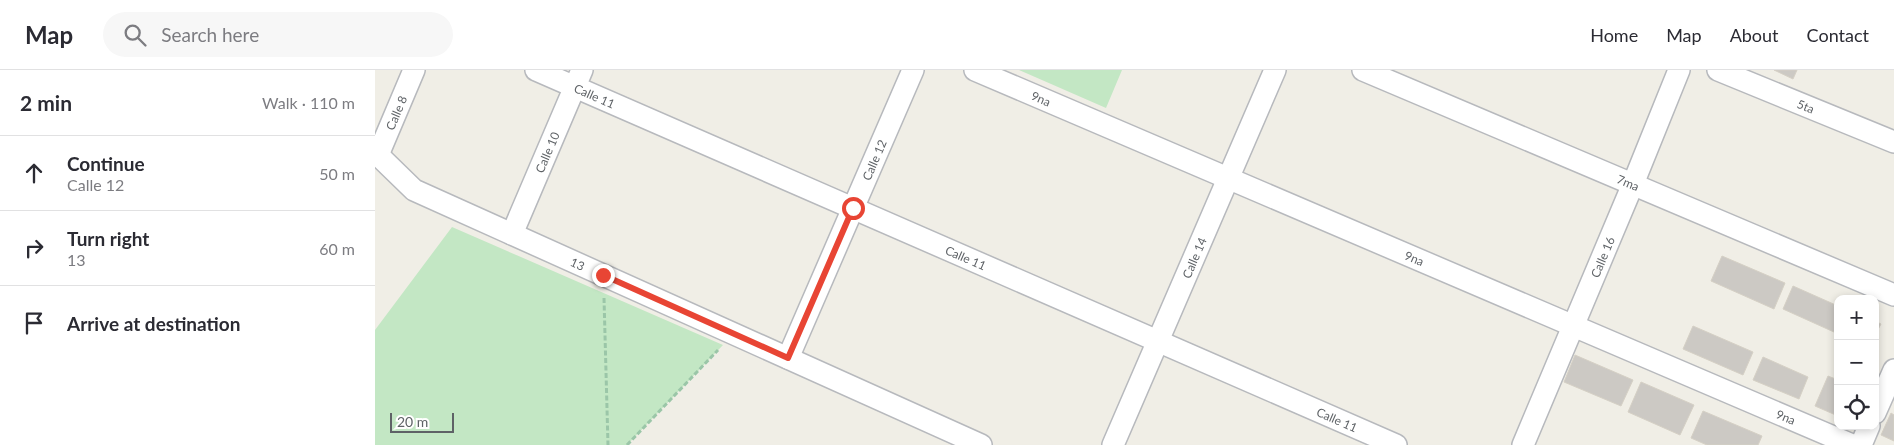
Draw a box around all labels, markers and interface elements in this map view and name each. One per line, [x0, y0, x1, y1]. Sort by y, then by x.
search box [103, 12, 453, 57]
text: Map [25, 20, 73, 49]
icon: search [121, 21, 149, 49]
text: Search here [161, 23, 259, 46]
text: Home [1590, 24, 1638, 46]
text: Map [1666, 24, 1702, 46]
text: About [1730, 24, 1779, 46]
text: Contact [1807, 24, 1869, 46]
street label: Calle 11 [572, 80, 617, 111]
street label: 9na [1029, 88, 1053, 109]
text: 2 min [20, 90, 72, 115]
text: Walk · 110 m [262, 93, 355, 112]
street label: Calle 8 [382, 93, 410, 132]
street label: 5ta [1795, 96, 1817, 116]
street label: Calle 10 [532, 129, 562, 175]
street label: Calle 12 [859, 137, 889, 183]
text: Continue [67, 152, 145, 175]
icon: ahead [20, 159, 48, 187]
text: 50 m [319, 164, 355, 183]
street label: 7ma [1615, 171, 1642, 194]
text: Calle 12 [67, 175, 124, 194]
route start [842, 197, 865, 220]
text: Turn right [67, 227, 149, 250]
icon: right [20, 234, 48, 262]
street label: Calle 16 [1587, 234, 1618, 280]
street label: Calle 14 [1178, 235, 1209, 280]
text: 60 m [319, 239, 355, 258]
street label: Calle 11 [943, 242, 989, 273]
street label: 9na [1403, 247, 1427, 269]
text: 13 [67, 250, 86, 269]
street label: 13 [568, 254, 587, 273]
route end [592, 264, 615, 287]
map controls [1834, 295, 1879, 430]
button: + [1834, 295, 1879, 340]
icon: arrive [20, 309, 48, 337]
text: Arrive at destination [67, 312, 240, 335]
button: − [1834, 340, 1879, 385]
button: locate [1834, 385, 1879, 430]
street label: Calle 11 [1314, 404, 1360, 435]
street label: 9na [1774, 406, 1798, 428]
scale bar [390, 410, 454, 433]
text: 20 m [397, 413, 428, 430]

